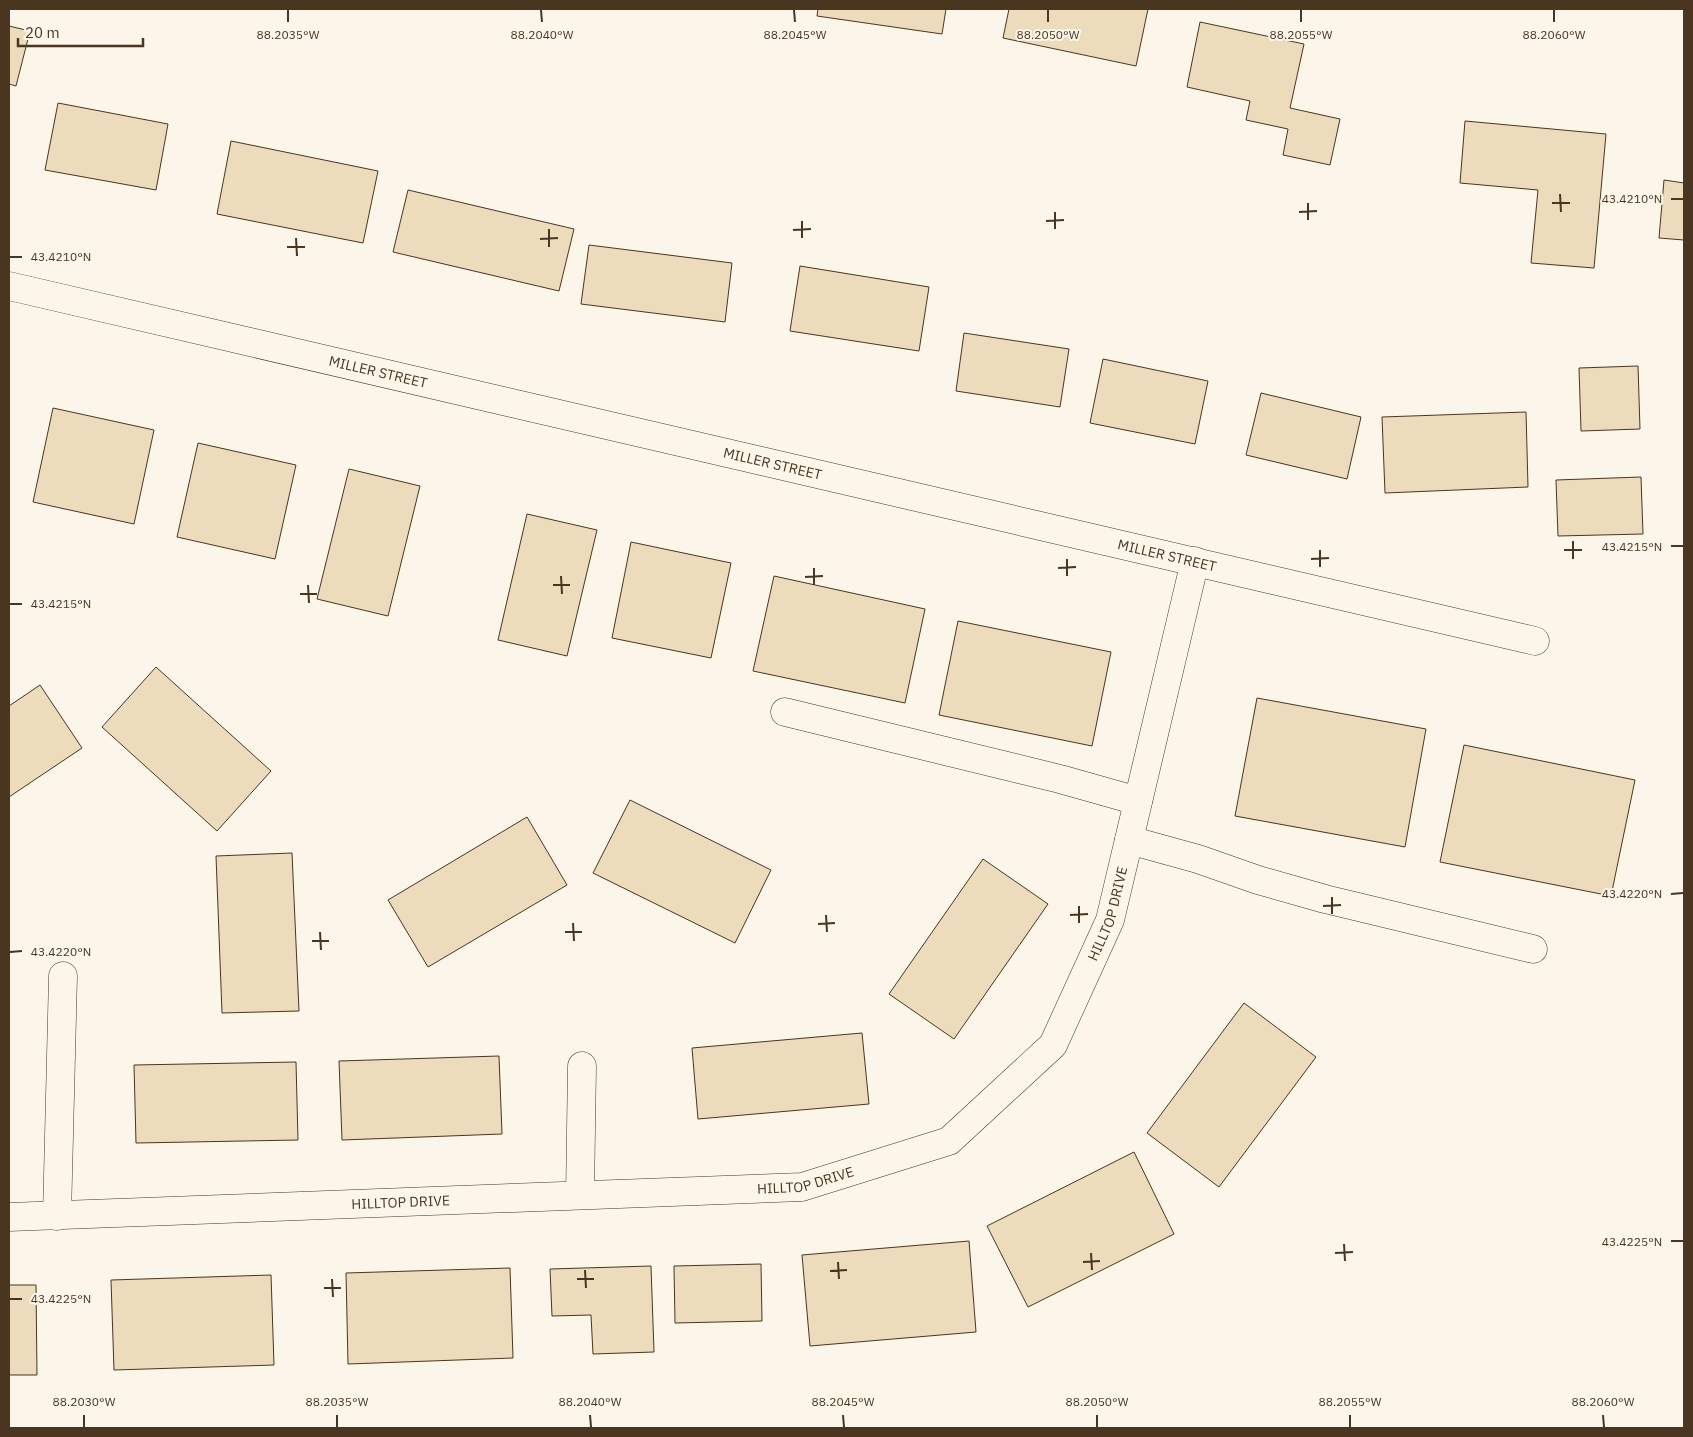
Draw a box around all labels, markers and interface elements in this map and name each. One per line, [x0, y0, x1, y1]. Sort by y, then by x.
scale bar [18, 15, 142, 47]
text: 20 m [25, 23, 60, 42]
text: 88.2035°W [257, 27, 320, 42]
text: 88.2040°W [511, 27, 574, 42]
text: 88.2045°W [764, 27, 827, 42]
text: 88.2050°W [1017, 27, 1080, 42]
text: 88.2055°W [1270, 27, 1333, 42]
text: 88.2060°W [1523, 27, 1586, 42]
text: 43.4210°N [1602, 191, 1662, 206]
text: 43.4210°N [31, 249, 91, 264]
street label: MILLER STREET [327, 352, 429, 392]
street label: MILLER STREET [721, 443, 824, 484]
street label: MILLER STREET [1116, 535, 1218, 576]
text: 43.4215°N [1602, 539, 1662, 554]
text: 43.4215°N [31, 596, 91, 611]
street label: HILLTOP DRIVE [1084, 865, 1131, 964]
text: 43.4220°N [1602, 886, 1662, 901]
text: 43.4220°N [31, 944, 91, 959]
street label: HILLTOP DRIVE [757, 1162, 856, 1198]
street label: HILLTOP DRIVE [351, 1191, 450, 1213]
text: 43.4225°N [1602, 1234, 1662, 1249]
text: 43.4225°N [31, 1291, 91, 1306]
text: 88.2030°W [53, 1394, 116, 1409]
text: 88.2035°W [306, 1394, 369, 1409]
text: 88.2040°W [559, 1394, 622, 1409]
text: 88.2045°W [812, 1394, 875, 1409]
text: 88.2050°W [1066, 1394, 1129, 1409]
text: 88.2055°W [1319, 1394, 1382, 1409]
text: 88.2060°W [1572, 1394, 1635, 1409]

